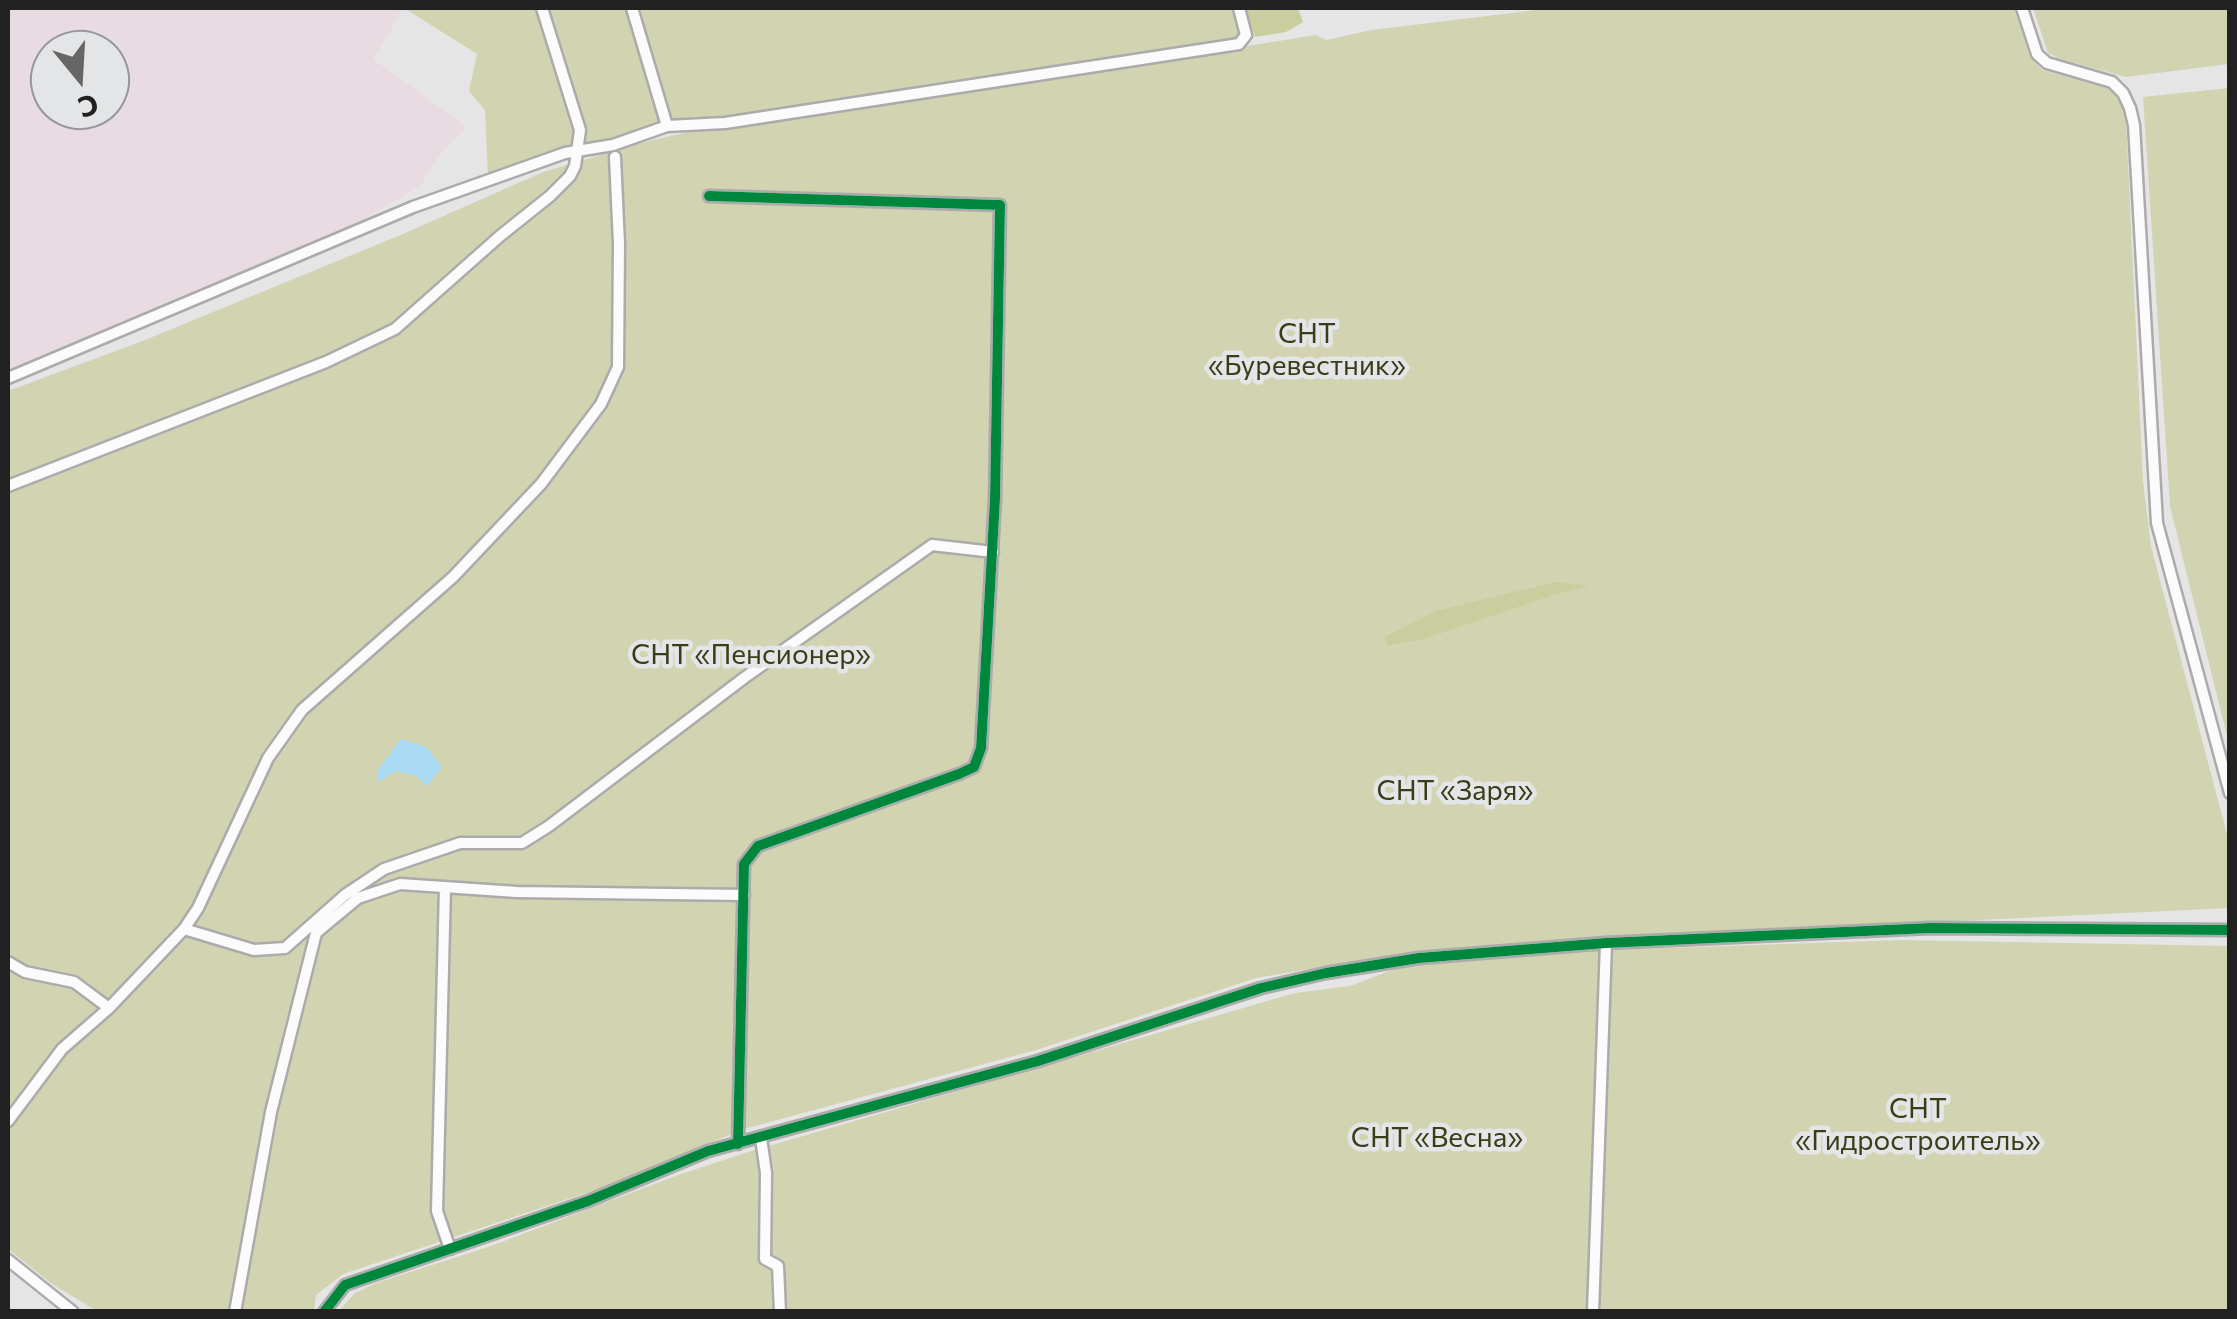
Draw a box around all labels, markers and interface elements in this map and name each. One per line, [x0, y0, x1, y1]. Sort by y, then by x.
north arrow [30, 30, 130, 130]
text: С [74, 88, 103, 126]
park label: СНТ «Буревестник» [1208, 317, 1406, 383]
park label: СНТ «Пенсионер» [631, 638, 871, 672]
park label: СНТ «Заря» [1377, 774, 1533, 808]
park label: СНТ «Гидростроитель» [1795, 1092, 2041, 1158]
park label: СНТ «Весна» [1351, 1121, 1523, 1155]

